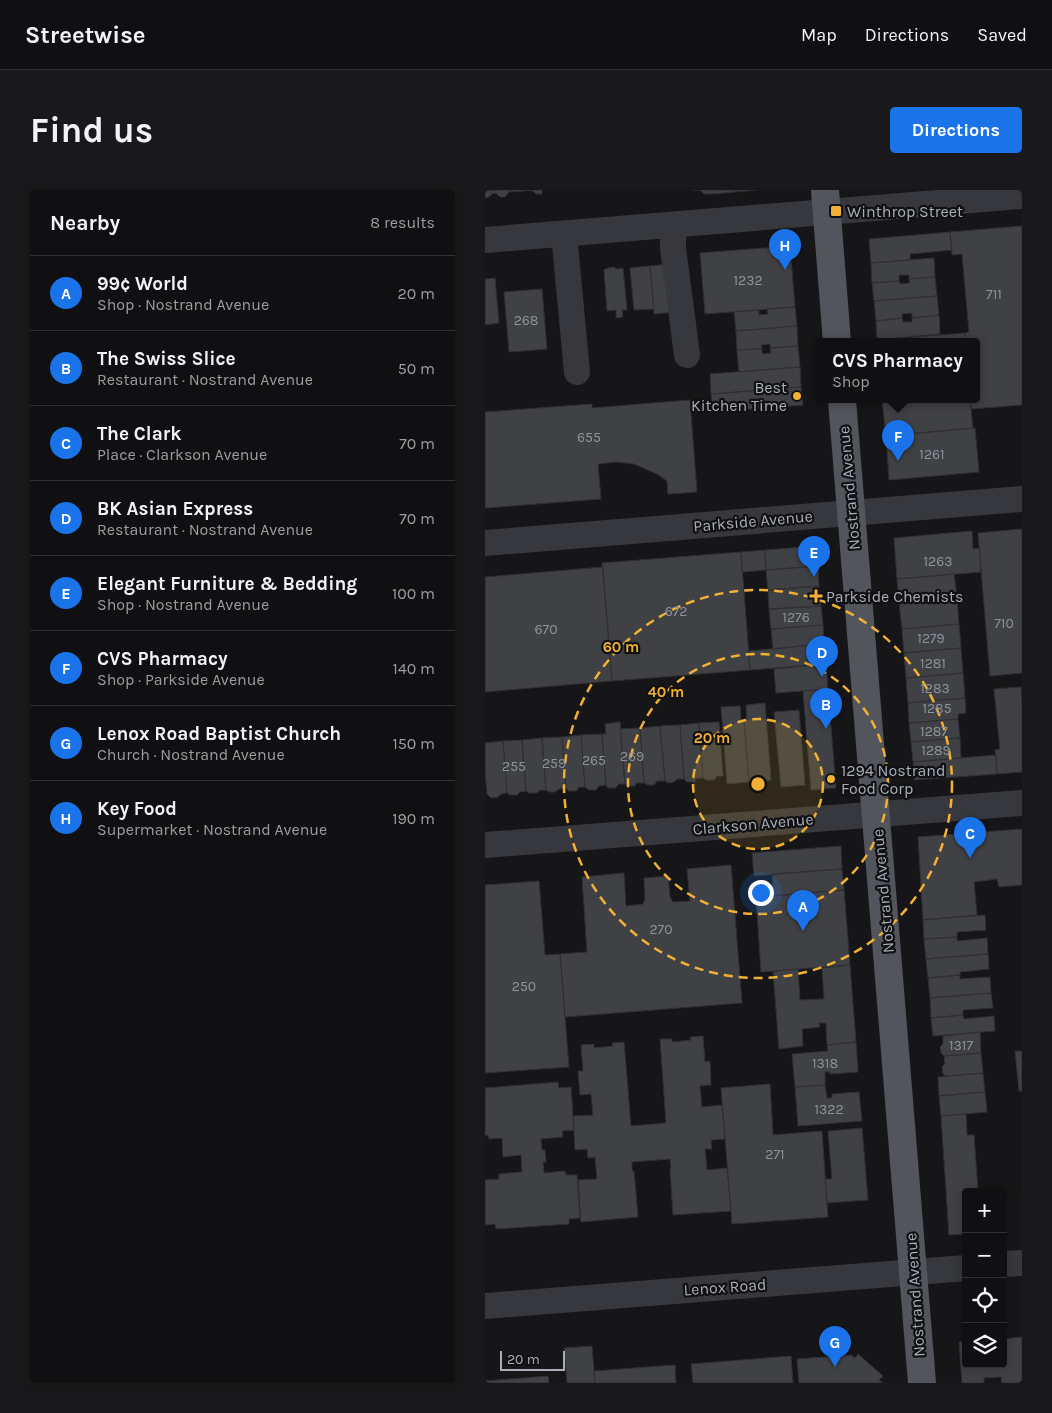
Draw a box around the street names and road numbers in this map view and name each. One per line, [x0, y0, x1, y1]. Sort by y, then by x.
street label: Nostrand Avenue [834, 425, 864, 551]
street label: Parkside Avenue [693, 506, 813, 536]
street label: Clarkson Avenue [692, 809, 814, 839]
street label: Nostrand Avenue [868, 828, 898, 954]
street label: Nostrand Avenue [901, 1232, 929, 1358]
street label: Lenox Road [683, 1275, 767, 1299]

